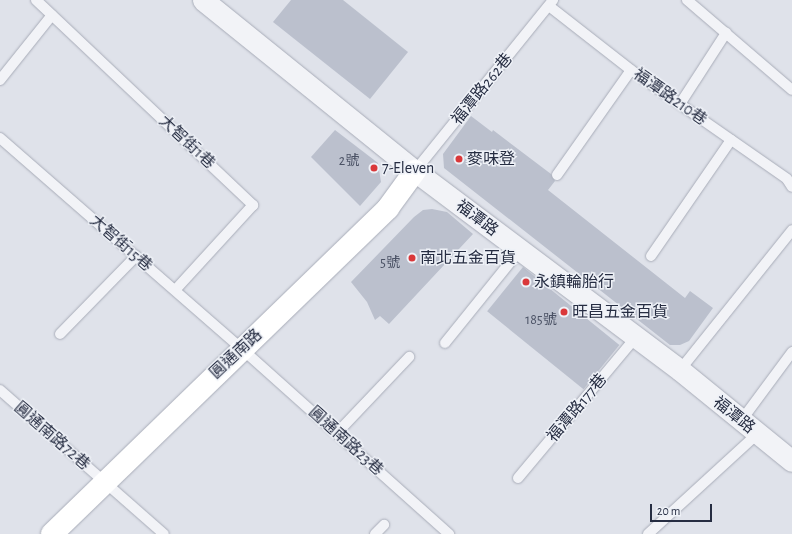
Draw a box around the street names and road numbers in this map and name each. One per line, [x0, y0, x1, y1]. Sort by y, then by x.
street label: 福潭路262巷 [447, 50, 517, 128]
street label: 福潭路210巷 [630, 65, 710, 129]
street label: 大智街1巷 [155, 111, 219, 173]
street label: 福潭路 [452, 196, 502, 240]
street label: 大智街15巷 [86, 211, 156, 275]
street label: 圓通南路 [206, 325, 266, 383]
street label: 福潭路177巷 [543, 370, 611, 446]
street label: 福潭路 [709, 392, 759, 438]
street label: 圓通南路72巷 [10, 398, 94, 474]
street label: 圓通南路23巷 [305, 402, 387, 480]

